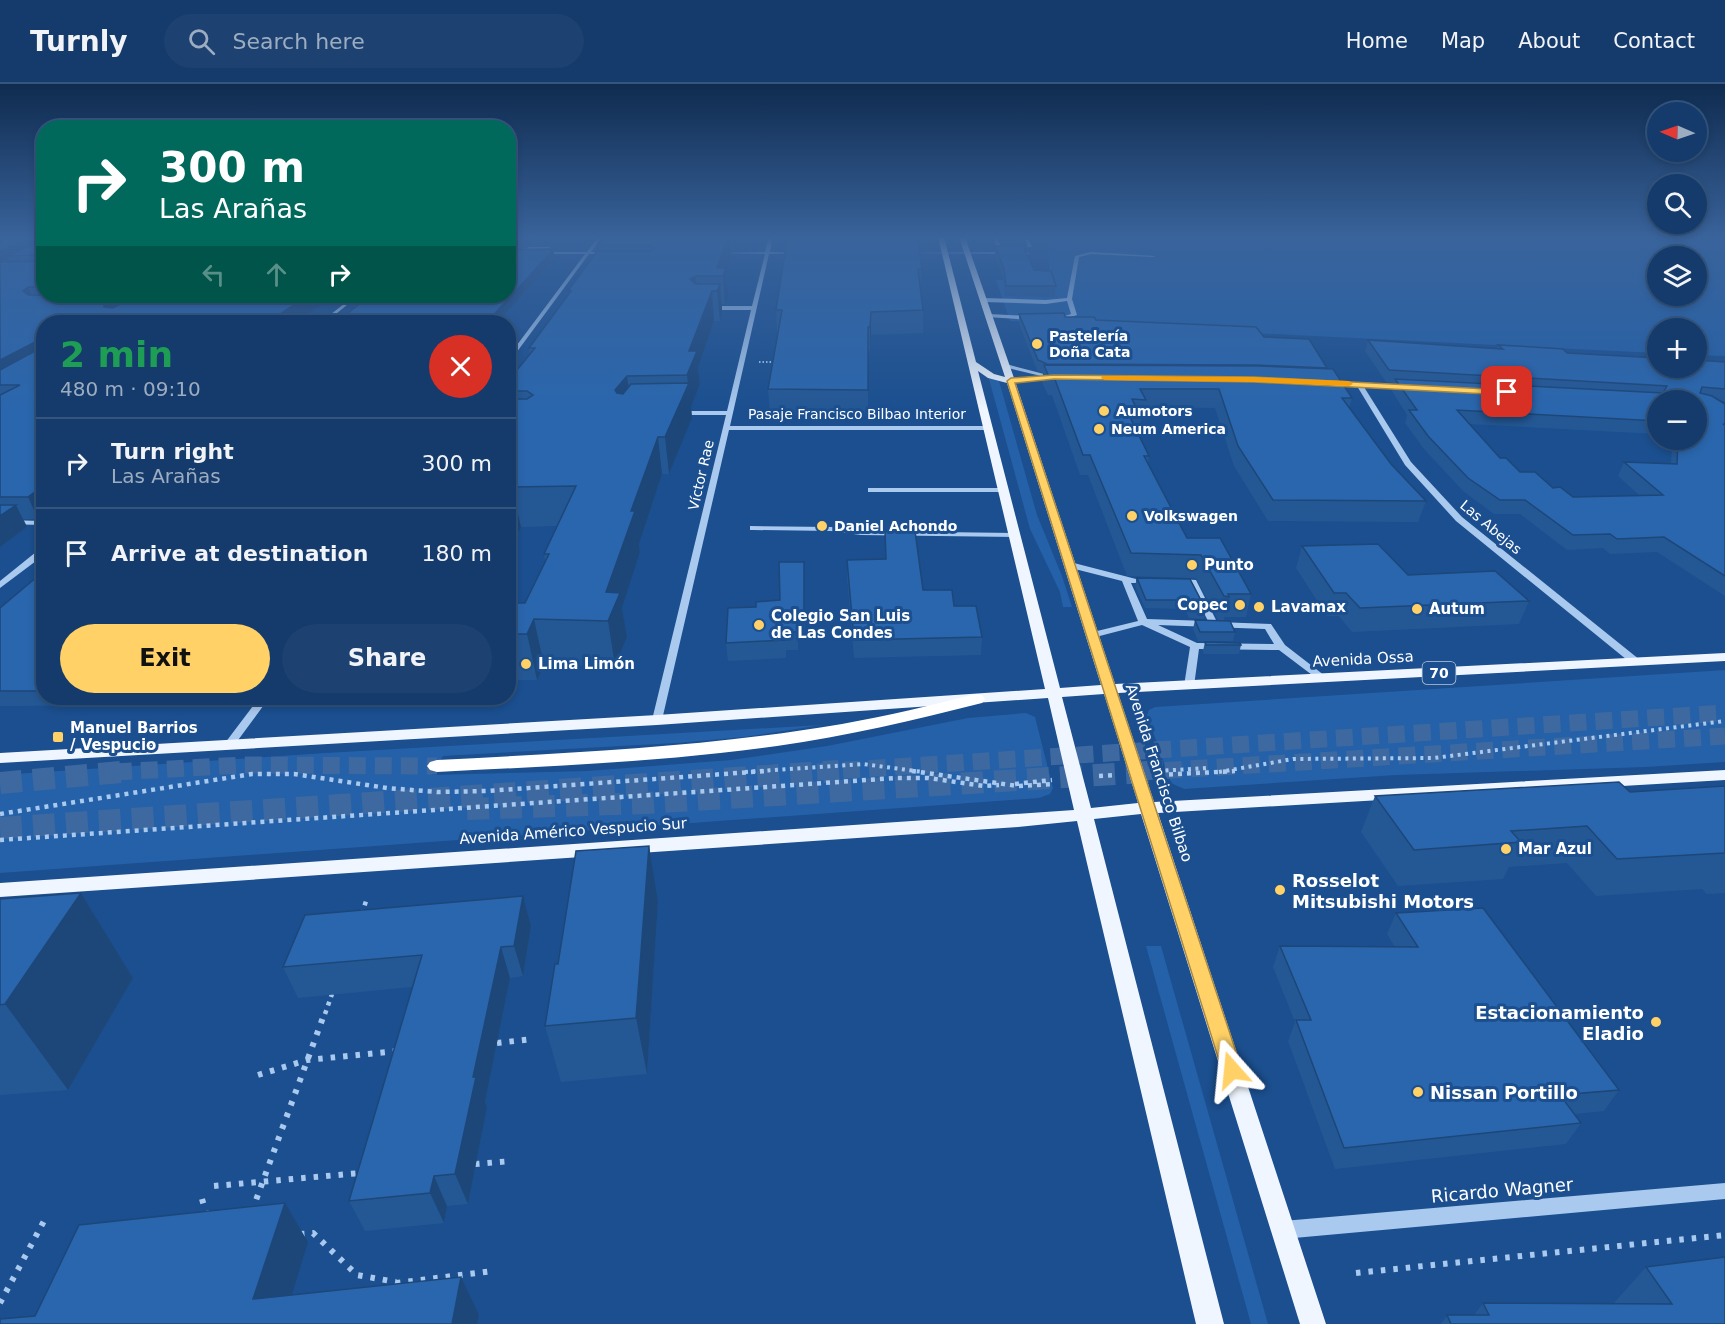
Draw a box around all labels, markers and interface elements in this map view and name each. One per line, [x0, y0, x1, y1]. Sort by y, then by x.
search box [164, 14, 584, 68]
text: Turnly [30, 25, 128, 58]
icon: search [185, 25, 218, 58]
text: Search here [233, 29, 365, 54]
text: Home [1346, 29, 1408, 53]
text: Map [1441, 29, 1485, 53]
text: About [1518, 29, 1580, 53]
text: Contact [1613, 29, 1695, 53]
north arrow [1647, 102, 1707, 162]
map controls [1647, 102, 1707, 450]
text: 300 m [159, 143, 305, 192]
icon: right [60, 144, 138, 222]
button: search [1647, 174, 1707, 234]
text: Las Arañas [159, 193, 307, 224]
button: layers [1647, 246, 1707, 306]
icon: left [197, 258, 230, 291]
icon: ahead [260, 258, 293, 291]
icon: right [323, 258, 356, 291]
button: + [1647, 318, 1707, 378]
place label: Pastelería Doña Cata [1049, 328, 1130, 360]
text: 2 min [60, 334, 173, 375]
button: close [429, 335, 492, 398]
marker: Pastelería Doña Cata [1030, 337, 1044, 351]
pin [1481, 366, 1532, 417]
icon: arrive [1490, 375, 1523, 408]
text: 480 m · 09:10 [60, 377, 201, 401]
button: − [1647, 390, 1707, 450]
place label: Aumotors [1116, 403, 1193, 419]
marker: Aumotors [1097, 404, 1111, 418]
street label: Pasaje Francisco Bilbao Interior [748, 406, 966, 422]
place label: Neum America [1111, 421, 1226, 437]
marker: Neum America [1092, 422, 1106, 436]
street label: Víctor Rae [685, 438, 717, 512]
text: Turn right [111, 439, 234, 464]
icon: right [60, 447, 93, 480]
text: 300 m [422, 451, 492, 476]
text: Las Arañas [111, 464, 221, 488]
street label: Las Abejas [1457, 497, 1525, 557]
place label: Volkswagen [1144, 508, 1238, 524]
marker: Volkswagen [1125, 509, 1139, 523]
place label: Daniel Achondo [834, 518, 958, 534]
marker: Daniel Achondo [815, 519, 829, 533]
icon: arrive [60, 537, 93, 570]
text: Arrive at destination [111, 541, 368, 566]
text: 180 m [422, 541, 492, 566]
place label: Punto [1204, 556, 1254, 574]
marker: Punto [1185, 558, 1199, 572]
place label: Copec [1177, 596, 1228, 614]
marker: Copec [1233, 598, 1247, 612]
place label: Lavamax [1271, 598, 1346, 616]
marker: Lavamax [1252, 600, 1266, 614]
place label: Autum [1429, 600, 1485, 618]
marker: Autum [1410, 602, 1424, 616]
place label: Colegio San Luis de Las Condes [771, 607, 910, 642]
marker: Colegio San Luis de Las Condes [752, 618, 766, 632]
button: Exit [60, 624, 270, 693]
button: Share [282, 624, 492, 693]
street label: Avenida Ossa [1312, 647, 1414, 671]
place label: Lima Limón [538, 655, 635, 673]
marker: Lima Limón [519, 657, 533, 671]
road number: 70 [1422, 662, 1456, 684]
street label: Avenida Francisco Bilbao [1122, 682, 1196, 864]
place label: Manuel Barrios / Vespucio [70, 719, 198, 754]
marker: Manuel Barrios / Vespucio [51, 730, 65, 744]
street label: Avenida Américo Vespucio Sur [459, 814, 688, 848]
place label: Mar Azul [1518, 840, 1592, 858]
marker: Mar Azul [1499, 842, 1513, 856]
place label: Rosselot Mitsubishi Motors [1292, 870, 1474, 912]
marker: Rosselot Mitsubishi Motors [1273, 883, 1287, 897]
place label: Estacionamiento Eladio [1475, 1002, 1644, 1044]
marker: Estacionamiento Eladio [1649, 1015, 1663, 1029]
position arrow [1200, 1038, 1264, 1102]
place label: Nissan Portillo [1430, 1082, 1578, 1103]
marker: Nissan Portillo [1411, 1085, 1425, 1099]
street label: Ricardo Wagner [1430, 1173, 1575, 1207]

